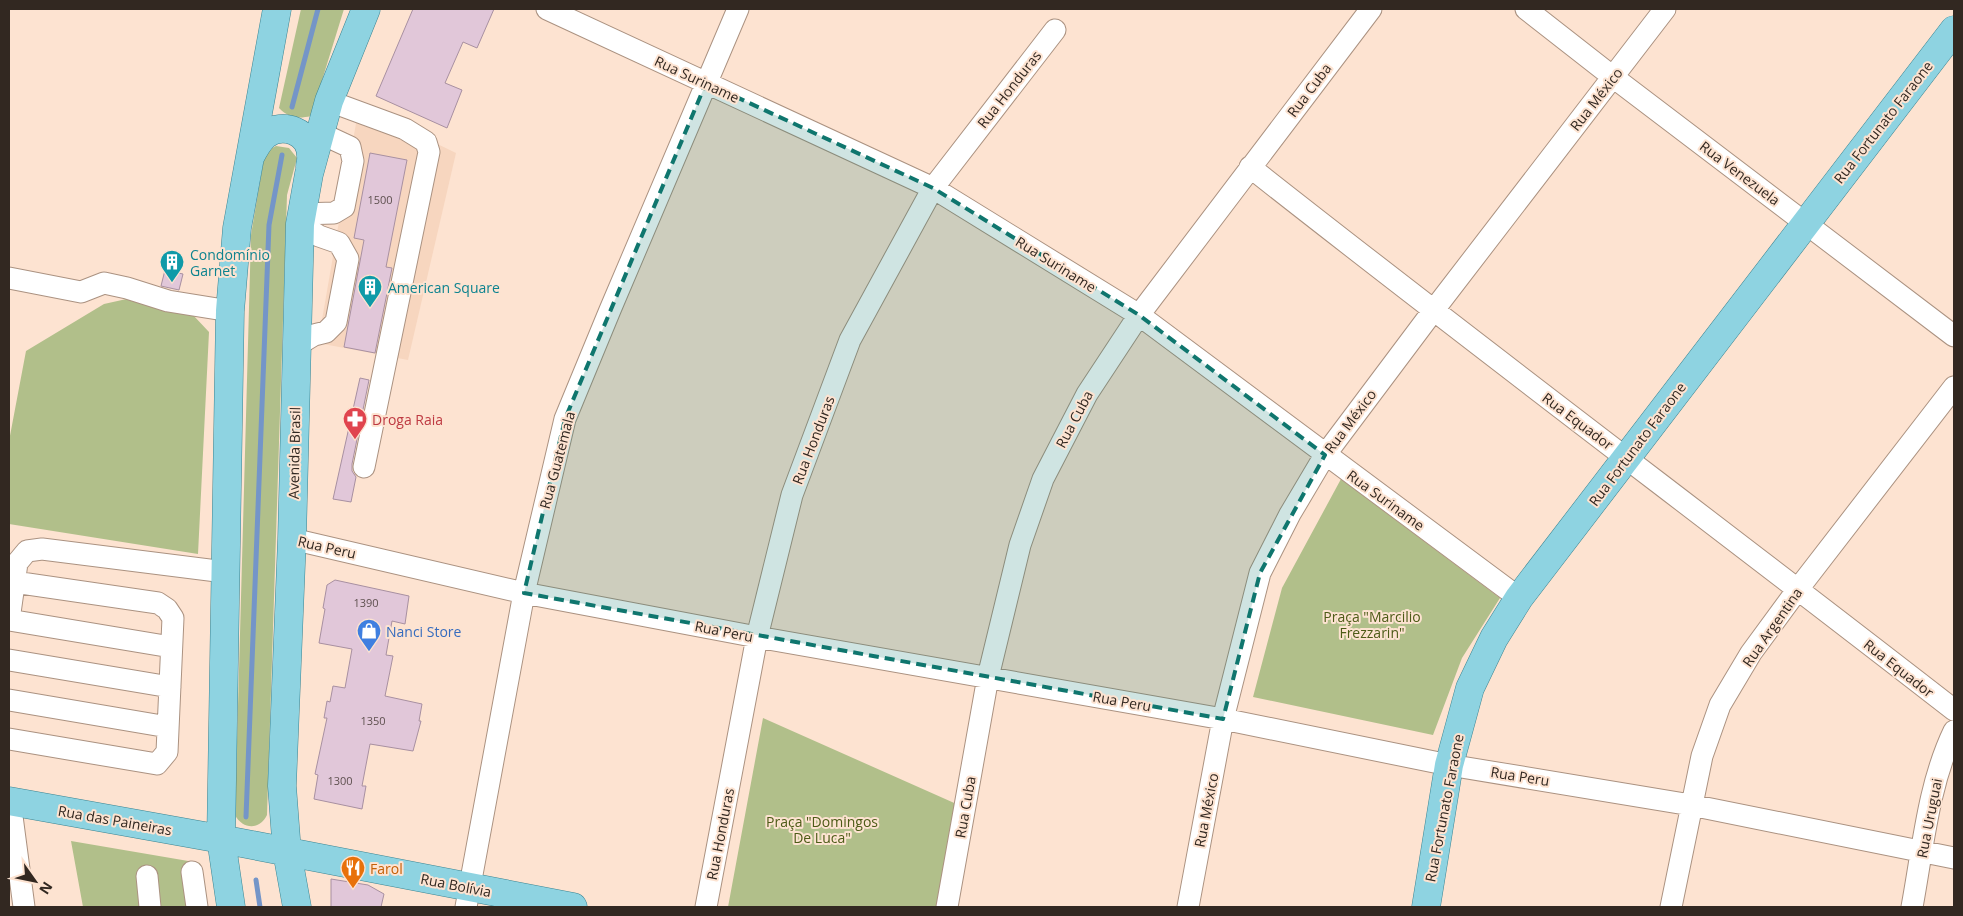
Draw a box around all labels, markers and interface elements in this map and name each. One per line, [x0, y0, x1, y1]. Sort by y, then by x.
street label: Rua Honduras [973, 46, 1045, 132]
street label: Rua Suriname [652, 51, 743, 107]
street label: Rua Fortunato Faraone [1829, 57, 1937, 187]
street label: Rua Cuba [1283, 59, 1335, 121]
street label: Rua México [1565, 64, 1627, 134]
street label: Rua Venezuela [1696, 137, 1784, 209]
house number: 1500 [367, 192, 393, 207]
street label: Rua Suriname [1012, 232, 1100, 296]
place label: Condomínio Garnet [190, 245, 270, 280]
building icon: Condomínio Garnet [159, 249, 185, 283]
building icon: American Square [357, 274, 383, 308]
place label: American Square [388, 278, 500, 297]
street label: Rua Fortunato Faraone [1584, 378, 1690, 510]
street label: Rua México [1320, 385, 1380, 457]
street label: Rua Cuba [1051, 387, 1097, 451]
street label: Rua Equador [1539, 388, 1618, 454]
street label: Rua Honduras [787, 393, 839, 487]
pharmacy icon: Droga Raia [342, 406, 368, 440]
street label: Avenida Brasil [284, 407, 304, 499]
street label: Rua Guatemala [535, 409, 579, 511]
place label: Droga Raia [372, 410, 443, 429]
street label: Rua Suriname [1343, 465, 1429, 535]
street label: Rua Peru [296, 531, 358, 563]
street label: Rua Argentina [1738, 584, 1806, 670]
house number: 1390 [353, 595, 379, 610]
park label: Praça "Marcilio Frezzarin" [1323, 607, 1421, 642]
street label: Rua Peru [693, 616, 755, 646]
shop icon: Nanci Store [356, 618, 382, 652]
place label: Nanci Store [386, 622, 462, 641]
street label: Rua Equador [1860, 635, 1938, 702]
street label: Rua Peru [1091, 687, 1153, 715]
house number: 1350 [360, 713, 386, 728]
street label: Rua Fortunato Faraone [1420, 732, 1468, 884]
street label: Rua Peru [1489, 762, 1551, 790]
street label: Rua México [1190, 771, 1222, 849]
house number: 1300 [327, 773, 353, 788]
street label: Rua Cuba [950, 775, 980, 839]
street label: Rua Uruguai [1912, 777, 1946, 859]
street label: Rua Honduras [702, 786, 738, 882]
street label: Rua das Paineiras [57, 801, 174, 839]
park label: Praça "Domingos De Luca" [766, 812, 878, 847]
restaurant icon: Farol [340, 855, 366, 889]
north arrow [10, 856, 60, 906]
place label: Farol [370, 859, 403, 878]
street label: Rua Bolívia [419, 869, 493, 901]
text: N [35, 878, 57, 898]

